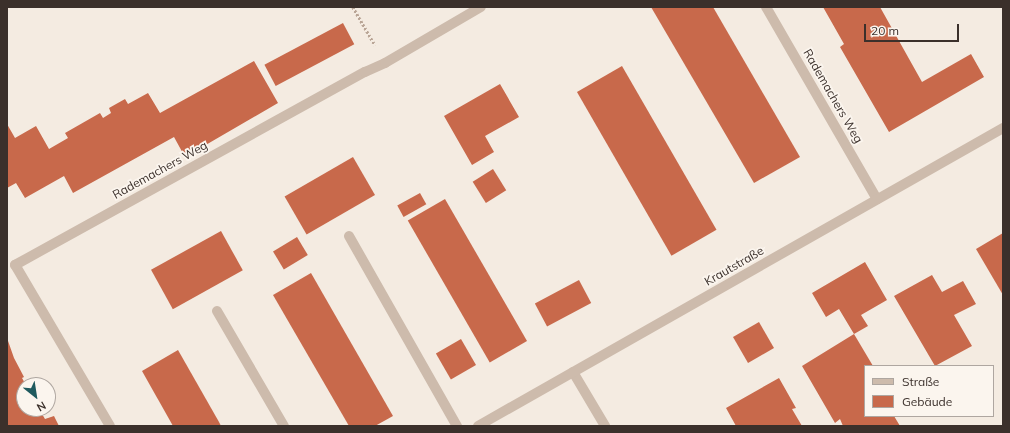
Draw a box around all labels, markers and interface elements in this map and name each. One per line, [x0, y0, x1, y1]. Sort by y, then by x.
scale bar [866, 16, 961, 42]
text: 20 m [871, 23, 899, 38]
street label: Rademachers Weg [800, 46, 866, 146]
street label: Rademachers Weg [110, 138, 210, 202]
street label: Krautstraße [702, 243, 766, 289]
legend [864, 365, 994, 417]
text: Straße [902, 374, 939, 389]
north arrow [16, 377, 56, 417]
text: Gebäude [902, 394, 952, 409]
text: N [34, 398, 49, 415]

